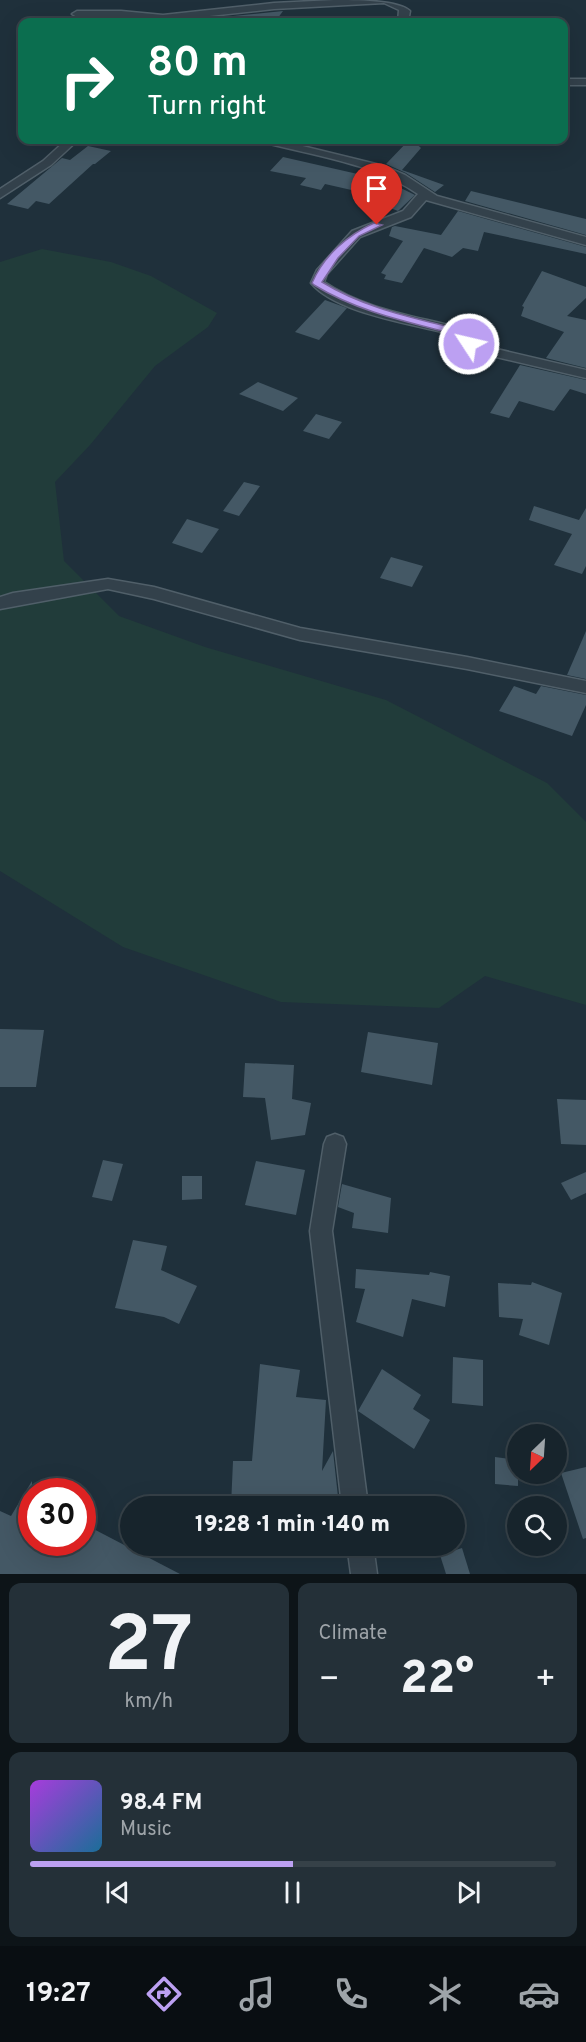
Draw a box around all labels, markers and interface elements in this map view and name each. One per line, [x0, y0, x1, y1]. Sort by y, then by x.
text: 80 m [147, 38, 248, 91]
icon: right [48, 42, 126, 120]
text: Turn right [147, 90, 266, 124]
pin [351, 163, 402, 225]
icon: arrive [360, 172, 393, 205]
position arrow [437, 312, 501, 376]
north arrow [507, 1424, 567, 1484]
map controls [507, 1424, 567, 1556]
speed limit sign: 30 [18, 1478, 96, 1556]
button: search [507, 1496, 567, 1556]
text: 19:28 · 1 min · 140 m [195, 1512, 390, 1539]
text: 27 [104, 1600, 193, 1699]
text: Climate [319, 1621, 387, 1647]
text: 22° [400, 1652, 474, 1709]
text: − [319, 1660, 340, 1702]
text: + [535, 1660, 556, 1702]
text: km/h [124, 1689, 173, 1715]
text: 98.4 FM [120, 1790, 202, 1817]
text: Music [120, 1817, 172, 1843]
icon: previous [101, 1876, 134, 1909]
icon: pause [276, 1876, 309, 1909]
icon: next [452, 1876, 485, 1909]
icon: directions [143, 1973, 185, 2015]
icon: music [236, 1973, 278, 2015]
icon: phone [330, 1973, 372, 2015]
icon: climate [424, 1973, 466, 2015]
icon: car [518, 1973, 560, 2015]
text: 19:27 [26, 1977, 91, 2011]

